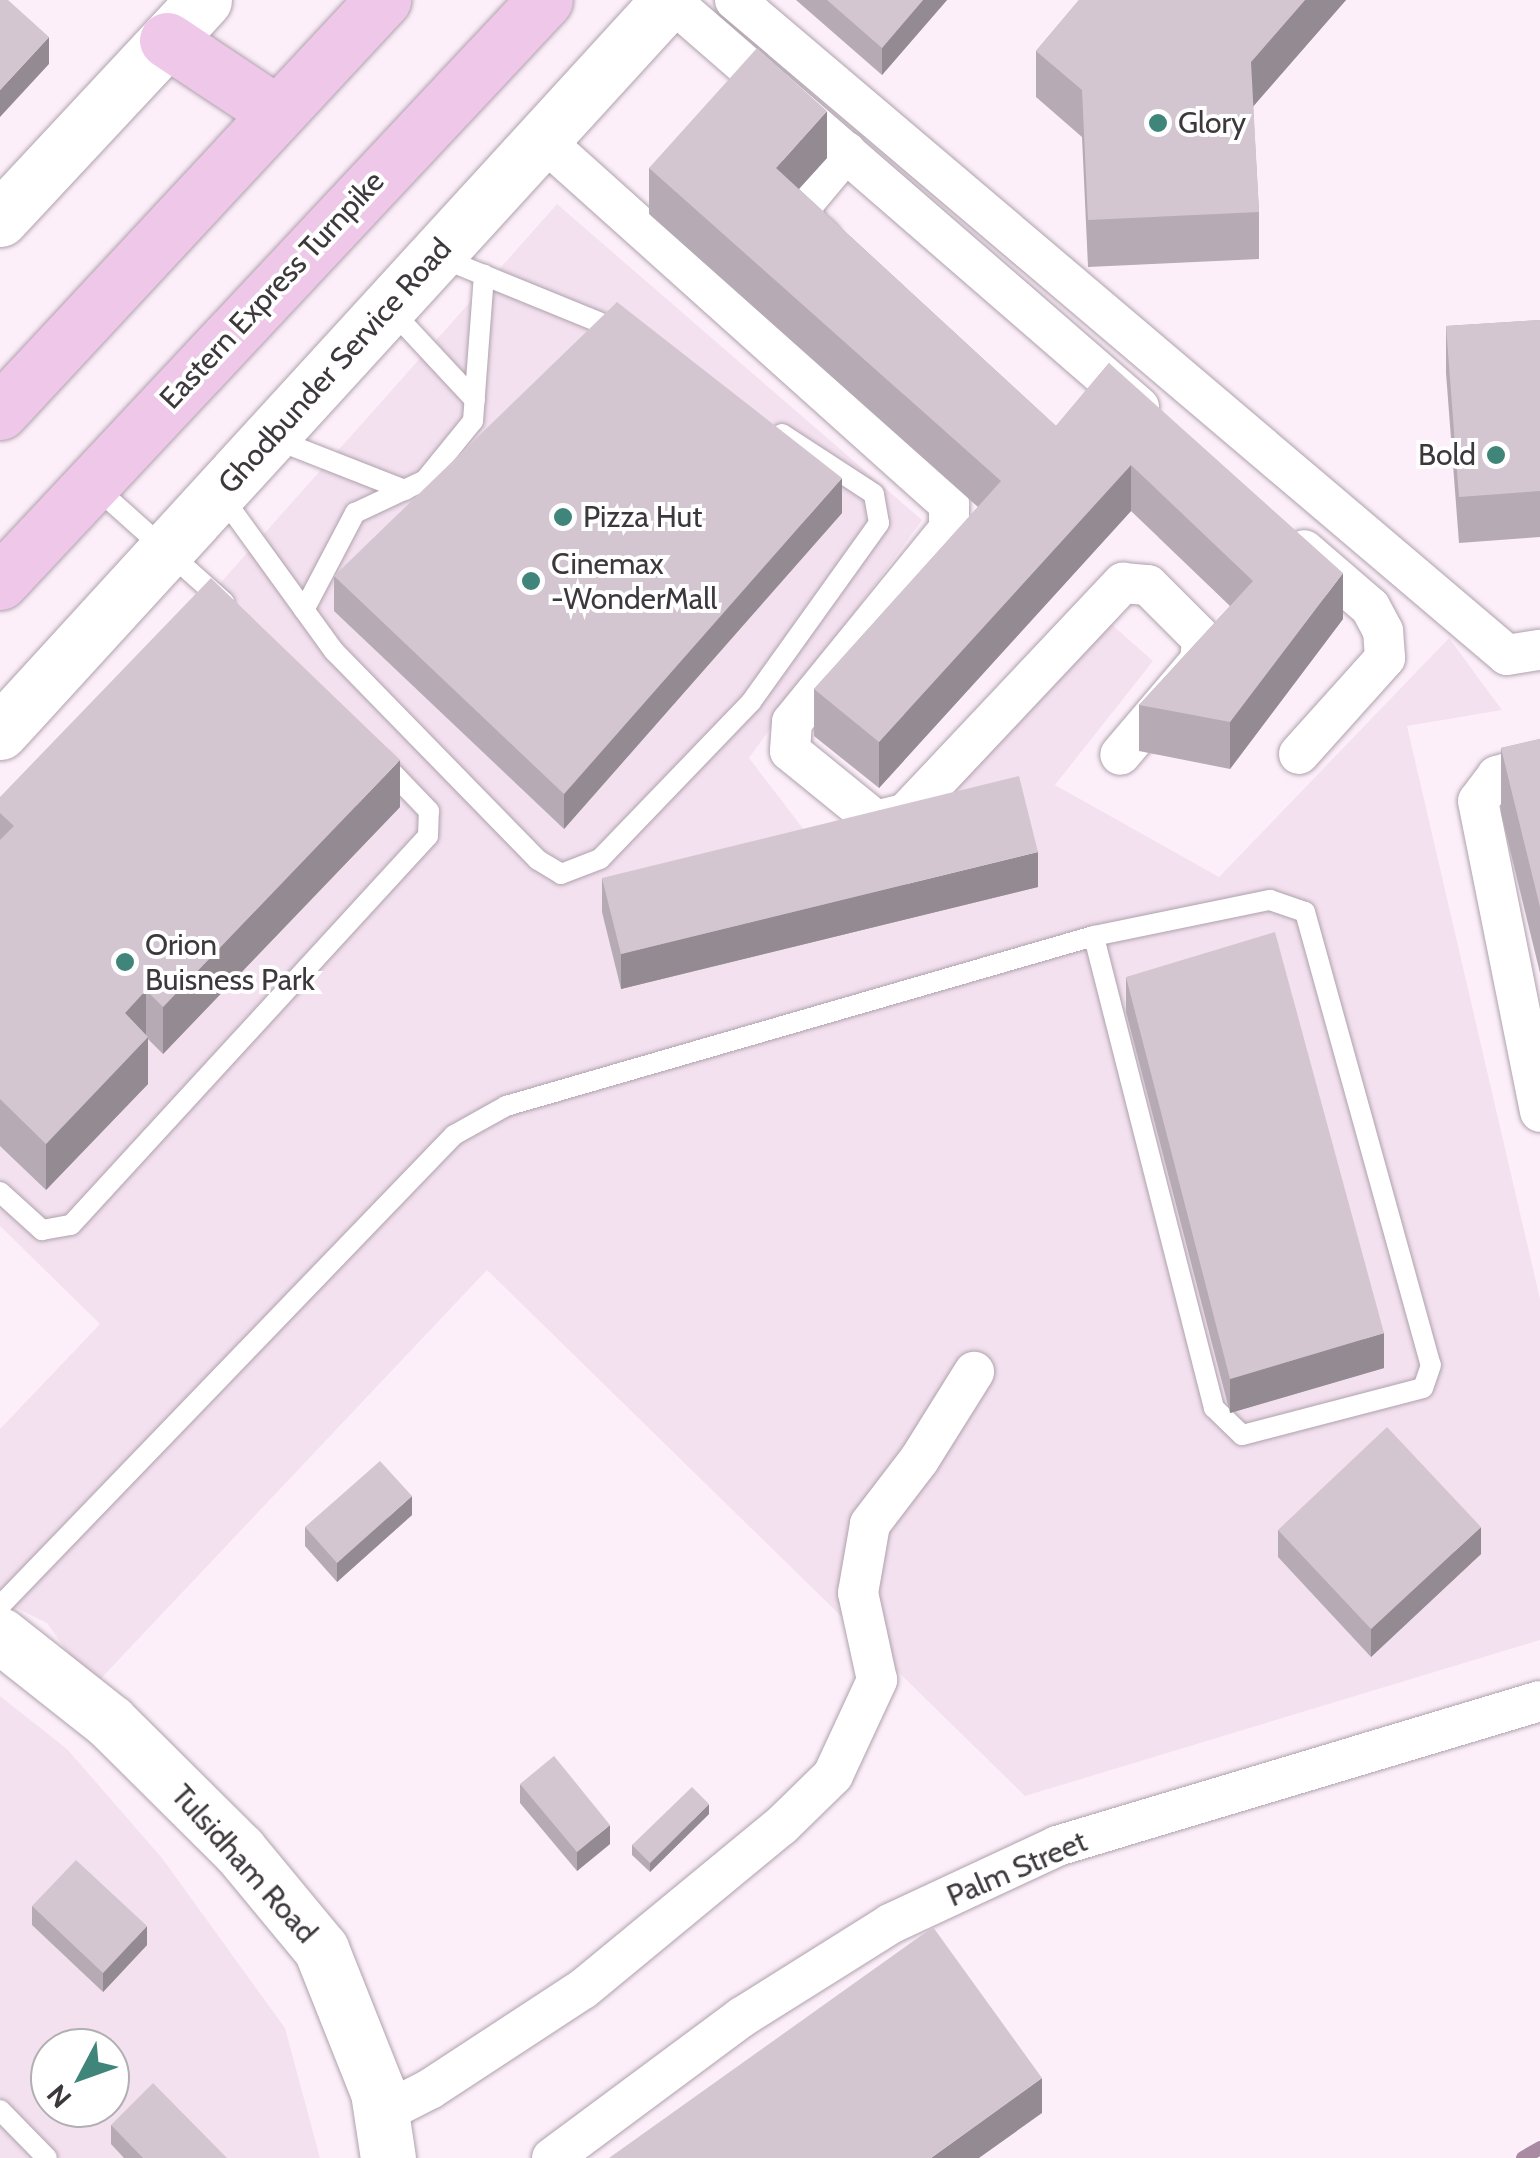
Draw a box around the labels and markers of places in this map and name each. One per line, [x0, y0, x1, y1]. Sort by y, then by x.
place label: Glory [1178, 105, 1246, 141]
marker: Glory [1147, 112, 1169, 134]
place label: Bold [1418, 437, 1476, 473]
marker: Bold [1485, 444, 1507, 466]
place label: Pizza Hut [583, 499, 702, 535]
marker: Pizza Hut [552, 506, 574, 528]
place label: Cinemax -WonderMall [551, 546, 717, 616]
marker: Cinemax -WonderMall [520, 570, 542, 592]
place label: Orion Buisness Park [145, 927, 315, 998]
marker: Orion Buisness Park [114, 951, 136, 973]

